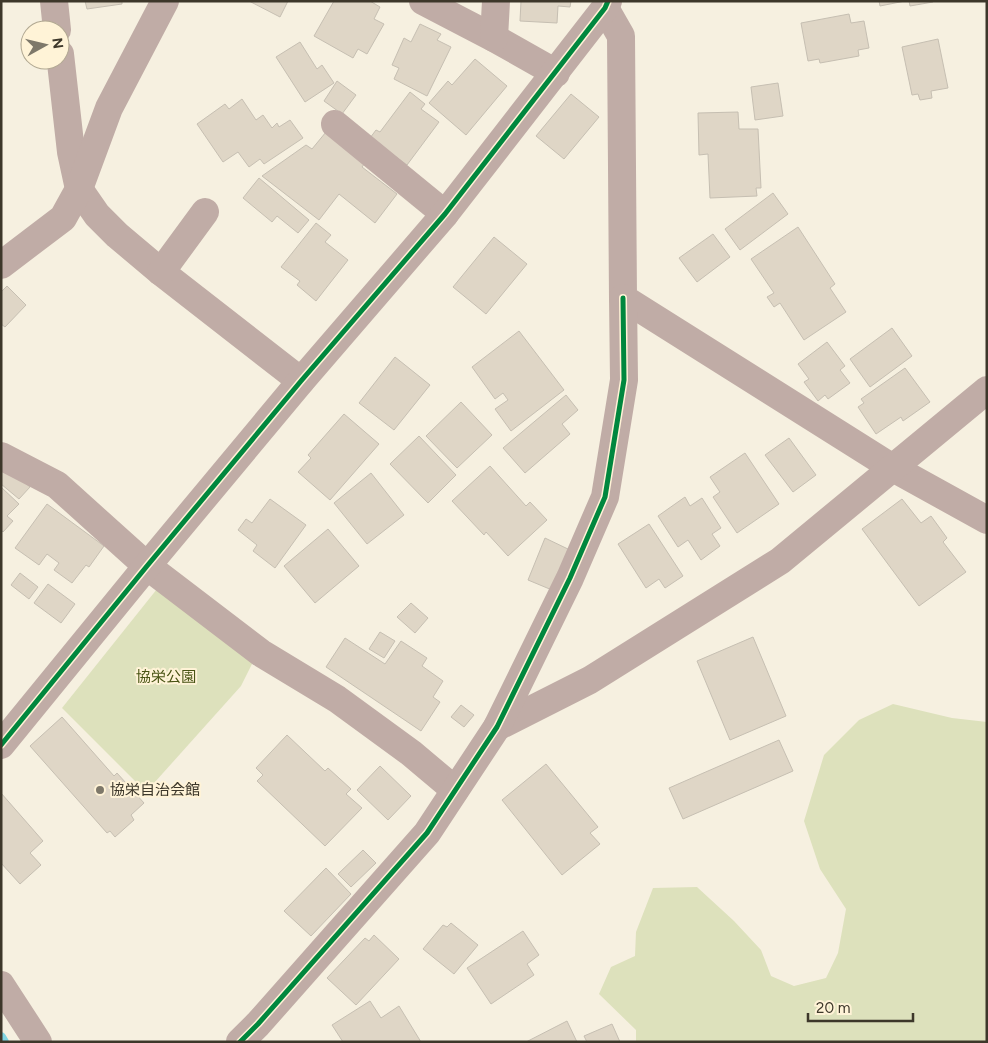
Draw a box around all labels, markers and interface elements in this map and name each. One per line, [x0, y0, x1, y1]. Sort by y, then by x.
north arrow [20, 20, 70, 70]
text: N [48, 37, 67, 50]
park label: 協栄公園 [136, 668, 196, 686]
place label: 協栄自治会館 [110, 781, 200, 799]
marker: 協栄自治会館 [94, 784, 106, 796]
scale bar [808, 990, 913, 1022]
text: 20 m [816, 999, 850, 1017]

